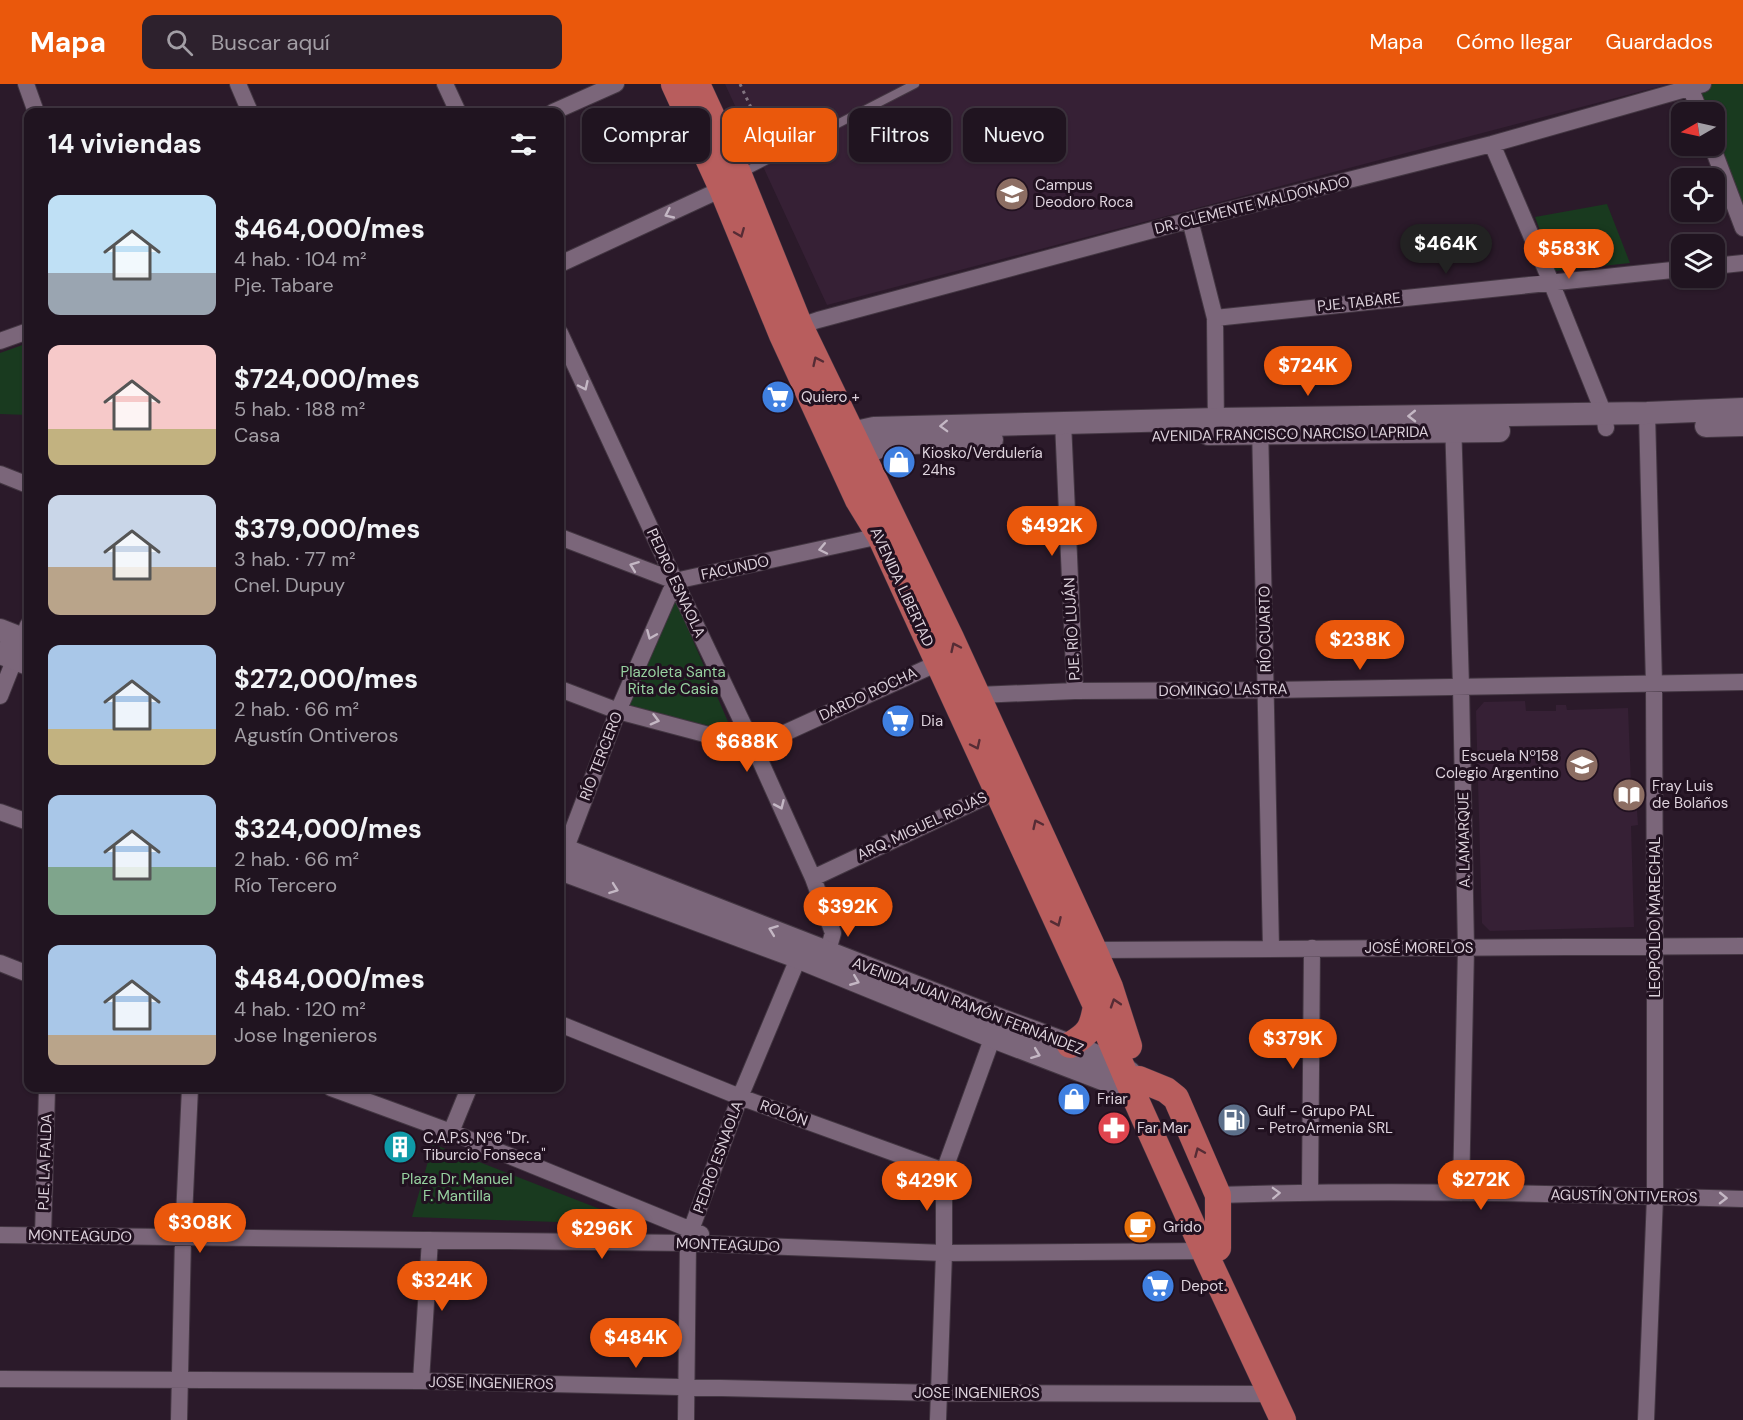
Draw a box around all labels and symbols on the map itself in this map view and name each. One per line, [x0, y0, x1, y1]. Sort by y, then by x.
north arrow [1671, 102, 1725, 156]
street label: DR. CLEMENTE MALDONADO [1152, 171, 1352, 239]
place label: Campus Deodoro Roca [1035, 175, 1133, 212]
school or university icon: Campus Deodoro Roca [994, 176, 1030, 212]
one-way arrow [665, 206, 676, 218]
pin: $464K [1404, 224, 1488, 275]
one-way arrow [733, 227, 745, 238]
pin: $583K [1527, 229, 1611, 280]
street label: PJE. TABARE [1316, 288, 1402, 316]
pin: $724K [1266, 346, 1350, 397]
one-way arrow [812, 357, 824, 368]
supermarket icon: Quiero + [760, 379, 796, 415]
one-way arrow [577, 380, 589, 391]
place label: Quiero + [801, 387, 860, 407]
one-way arrow [1407, 410, 1416, 423]
one-way arrow [939, 419, 948, 432]
street label: AVENIDA FRANCISCO NARCISO LAPRIDA [1151, 422, 1429, 446]
place label: Kiosko/Verdulería 24hs [922, 443, 1043, 480]
shop icon: Kiosko/Verdulería 24hs [881, 444, 917, 480]
pin: $492K [1010, 506, 1094, 557]
street label: AVENIDA LIBERTAD [866, 524, 938, 650]
street label: PEDRO ESNAOLA [642, 525, 710, 641]
one-way arrow [818, 542, 828, 555]
street label: FACUNDO [699, 551, 771, 585]
one-way arrow [630, 560, 640, 573]
street label: PJE. RÍO LUJÁN [1059, 577, 1085, 681]
street label: RÍO CUARTO [1254, 586, 1276, 672]
pin: $238K [1318, 620, 1402, 671]
one-way arrow [646, 628, 658, 639]
one-way arrow [951, 643, 963, 654]
park label: Plazoleta Santa Rita de Casia [620, 662, 726, 699]
street label: DARDO ROCHA [816, 663, 920, 725]
street label: DOMINGO LASTRA [1158, 679, 1288, 701]
supermarket icon: Dia [880, 703, 916, 739]
street label: RÍO TERCERO [575, 709, 627, 803]
place label: Dia [921, 711, 943, 731]
one-way arrow [650, 713, 660, 726]
pin: $688K [705, 722, 789, 773]
one-way arrow [969, 738, 981, 749]
place label: Escuela Nº158 Colegio Argentino [1435, 746, 1559, 783]
school or university icon: Escuela Nº158 Colegio Argentino [1564, 747, 1600, 783]
place label: Fray Luis de Bolaños [1652, 776, 1728, 813]
library icon: Fray Luis de Bolaños [1611, 777, 1647, 813]
street label: ARQ. MIGUEL ROJAS [854, 787, 991, 865]
street label: A. LAMARQUE [1453, 792, 1475, 888]
one-way arrow [773, 798, 785, 809]
one-way arrow [1032, 820, 1044, 831]
street label: LEOPOLDO MARECHAL [1645, 836, 1665, 997]
one-way arrow [608, 882, 619, 895]
pin: $392K [806, 887, 890, 938]
one-way arrow [1050, 916, 1062, 927]
one-way arrow [768, 925, 779, 938]
street label: JOSÉ MORELOS [1364, 938, 1474, 958]
street label: AVENIDA JUAN RAMÓN FERNÁNDEZ [850, 953, 1086, 1059]
one-way arrow [849, 974, 860, 986]
one-way arrow [1110, 998, 1122, 1009]
pin: $379K [1251, 1019, 1335, 1070]
one-way arrow [1031, 1046, 1041, 1059]
shop icon: Friar [1056, 1081, 1092, 1117]
place label: Friar [1097, 1089, 1128, 1109]
street label: ROLÓN [757, 1095, 811, 1131]
street label: PEDRO ESNAOLA [688, 1098, 748, 1216]
place label: Gulf - Grupo PAL - PetroArmenia SRL [1257, 1101, 1393, 1138]
fuel station icon: Gulf - Grupo PAL - PetroArmenia SRL [1216, 1102, 1252, 1138]
pharmacy icon: Far Mar [1096, 1110, 1132, 1146]
street label: PJE. LA FALDA [33, 1113, 57, 1211]
place label: Far Mar [1137, 1118, 1189, 1138]
place label: C.A.P.S. Nº6 "Dr. Tiburcio Fonseca" [423, 1128, 546, 1165]
building icon: C.A.P.S. Nº6 "Dr. Tiburcio Fonseca" [382, 1129, 418, 1165]
one-way arrow [1194, 1147, 1206, 1158]
pin: $272K [1439, 1160, 1523, 1211]
pin: $429K [885, 1161, 969, 1212]
park label: Plaza Dr. Manuel F. Mantilla [401, 1169, 513, 1206]
street label: AGUSTÍN ONTIVEROS [1550, 1185, 1698, 1207]
one-way arrow [1272, 1187, 1281, 1200]
one-way arrow [1719, 1192, 1728, 1204]
pin: $308K [158, 1203, 242, 1254]
pin: $296K [560, 1209, 644, 1260]
cafe icon: Grido [1122, 1209, 1158, 1245]
place label: Grido [1163, 1217, 1202, 1237]
street label: MONTEAGUDO [28, 1225, 132, 1247]
street label: MONTEAGUDO [676, 1233, 780, 1257]
pin: $324K [400, 1261, 484, 1312]
supermarket icon: Depot. [1140, 1268, 1176, 1304]
place label: Depot. [1181, 1276, 1227, 1296]
pin: $484K [594, 1318, 678, 1369]
street label: JOSE INGENIEROS [428, 1372, 554, 1394]
street label: JOSE INGENIEROS [914, 1383, 1040, 1403]

